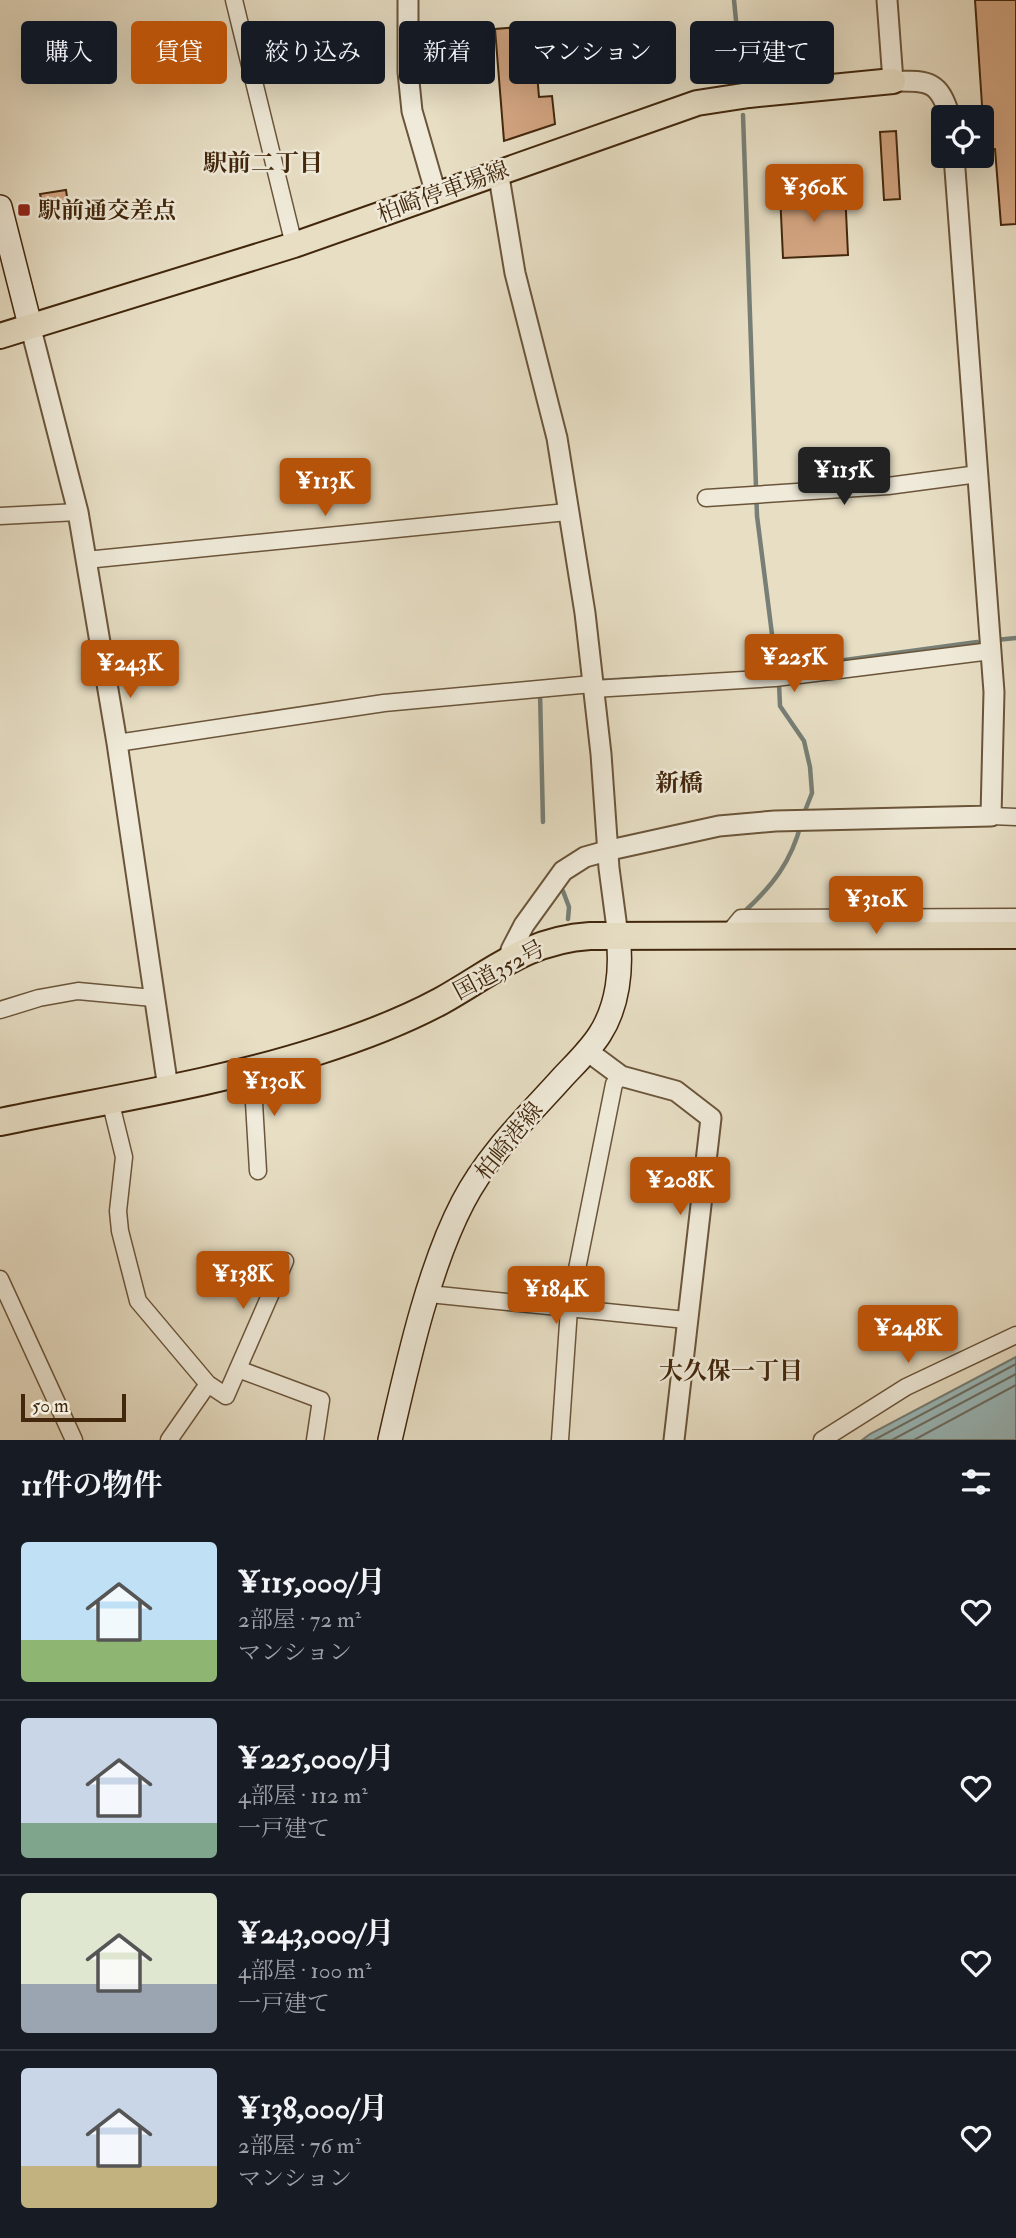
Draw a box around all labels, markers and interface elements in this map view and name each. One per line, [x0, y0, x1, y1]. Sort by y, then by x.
chip: 購入 [21, 21, 117, 84]
chip: 賃貸 [131, 21, 227, 84]
chip: 絞り込み [241, 21, 385, 84]
chip: 新着 [399, 21, 495, 84]
chip: マンション [509, 21, 676, 84]
chip: 一戸建て [690, 21, 834, 84]
map controls [931, 105, 994, 168]
button: locate [931, 105, 994, 168]
district label: 駅前二丁目 [203, 148, 323, 179]
street label: 柏崎停車場線 [373, 155, 513, 229]
pin: ¥360K [765, 164, 863, 224]
text: ¥360K [781, 172, 847, 201]
place label: 駅前通交差点 [38, 196, 176, 225]
marker: 駅前通交差点 [16, 202, 32, 218]
pin: ¥115K [795, 448, 893, 507]
text: ¥115K [814, 455, 874, 484]
pin: ¥113K [276, 458, 374, 518]
text: ¥113K [296, 466, 354, 495]
pin: ¥225K [745, 634, 843, 694]
pin: ¥243K [81, 640, 179, 700]
text: ¥225K [761, 642, 827, 671]
text: ¥243K [97, 648, 163, 677]
district label: 新橋 [655, 768, 703, 799]
pin: ¥310K [827, 876, 925, 936]
text: ¥310K [845, 884, 907, 913]
street label: 国道352号 [448, 934, 550, 1006]
pin: ¥130K [225, 1058, 323, 1118]
text: ¥130K [243, 1066, 305, 1095]
street label: 柏崎港線 [469, 1096, 549, 1186]
pin: ¥208K [631, 1158, 729, 1217]
text: ¥208K [646, 1165, 714, 1194]
pin: ¥138K [194, 1252, 292, 1311]
text: ¥138K [212, 1259, 274, 1288]
pin: ¥184K [507, 1266, 605, 1326]
text: ¥184K [524, 1274, 588, 1303]
pin: ¥248K [859, 1306, 957, 1365]
text: ¥248K [874, 1313, 942, 1342]
district label: 大久保一丁目 [659, 1356, 803, 1387]
scale bar [21, 1391, 126, 1423]
text: 50 m [32, 1394, 69, 1418]
icon: filters [957, 1463, 995, 1501]
text: 11件の物件 [21, 1467, 162, 1504]
text: ¥115,000/月 [238, 1564, 386, 1601]
icon: home [77, 1570, 161, 1654]
icon: heart [957, 1593, 995, 1631]
text: 2部屋 · 72 m² [238, 1605, 361, 1634]
text: マンション [238, 1638, 352, 1667]
text: ¥225,000/月 [238, 1740, 395, 1777]
icon: home [77, 1746, 161, 1830]
icon: heart [957, 1769, 995, 1807]
text: 4部屋 · 112 m² [238, 1781, 368, 1810]
text: 一戸建て [238, 1814, 330, 1843]
text: ¥243,000/月 [238, 1915, 395, 1952]
icon: home [77, 1921, 161, 2005]
icon: heart [957, 1944, 995, 1982]
text: 4部屋 · 100 m² [238, 1956, 371, 1985]
text: 一戸建て [238, 1989, 330, 2018]
text: ¥138,000/月 [238, 2090, 388, 2127]
icon: home [77, 2096, 161, 2180]
icon: heart [957, 2119, 995, 2157]
text: 2部屋 · 76 m² [238, 2131, 361, 2160]
text: マンション [238, 2164, 352, 2193]

